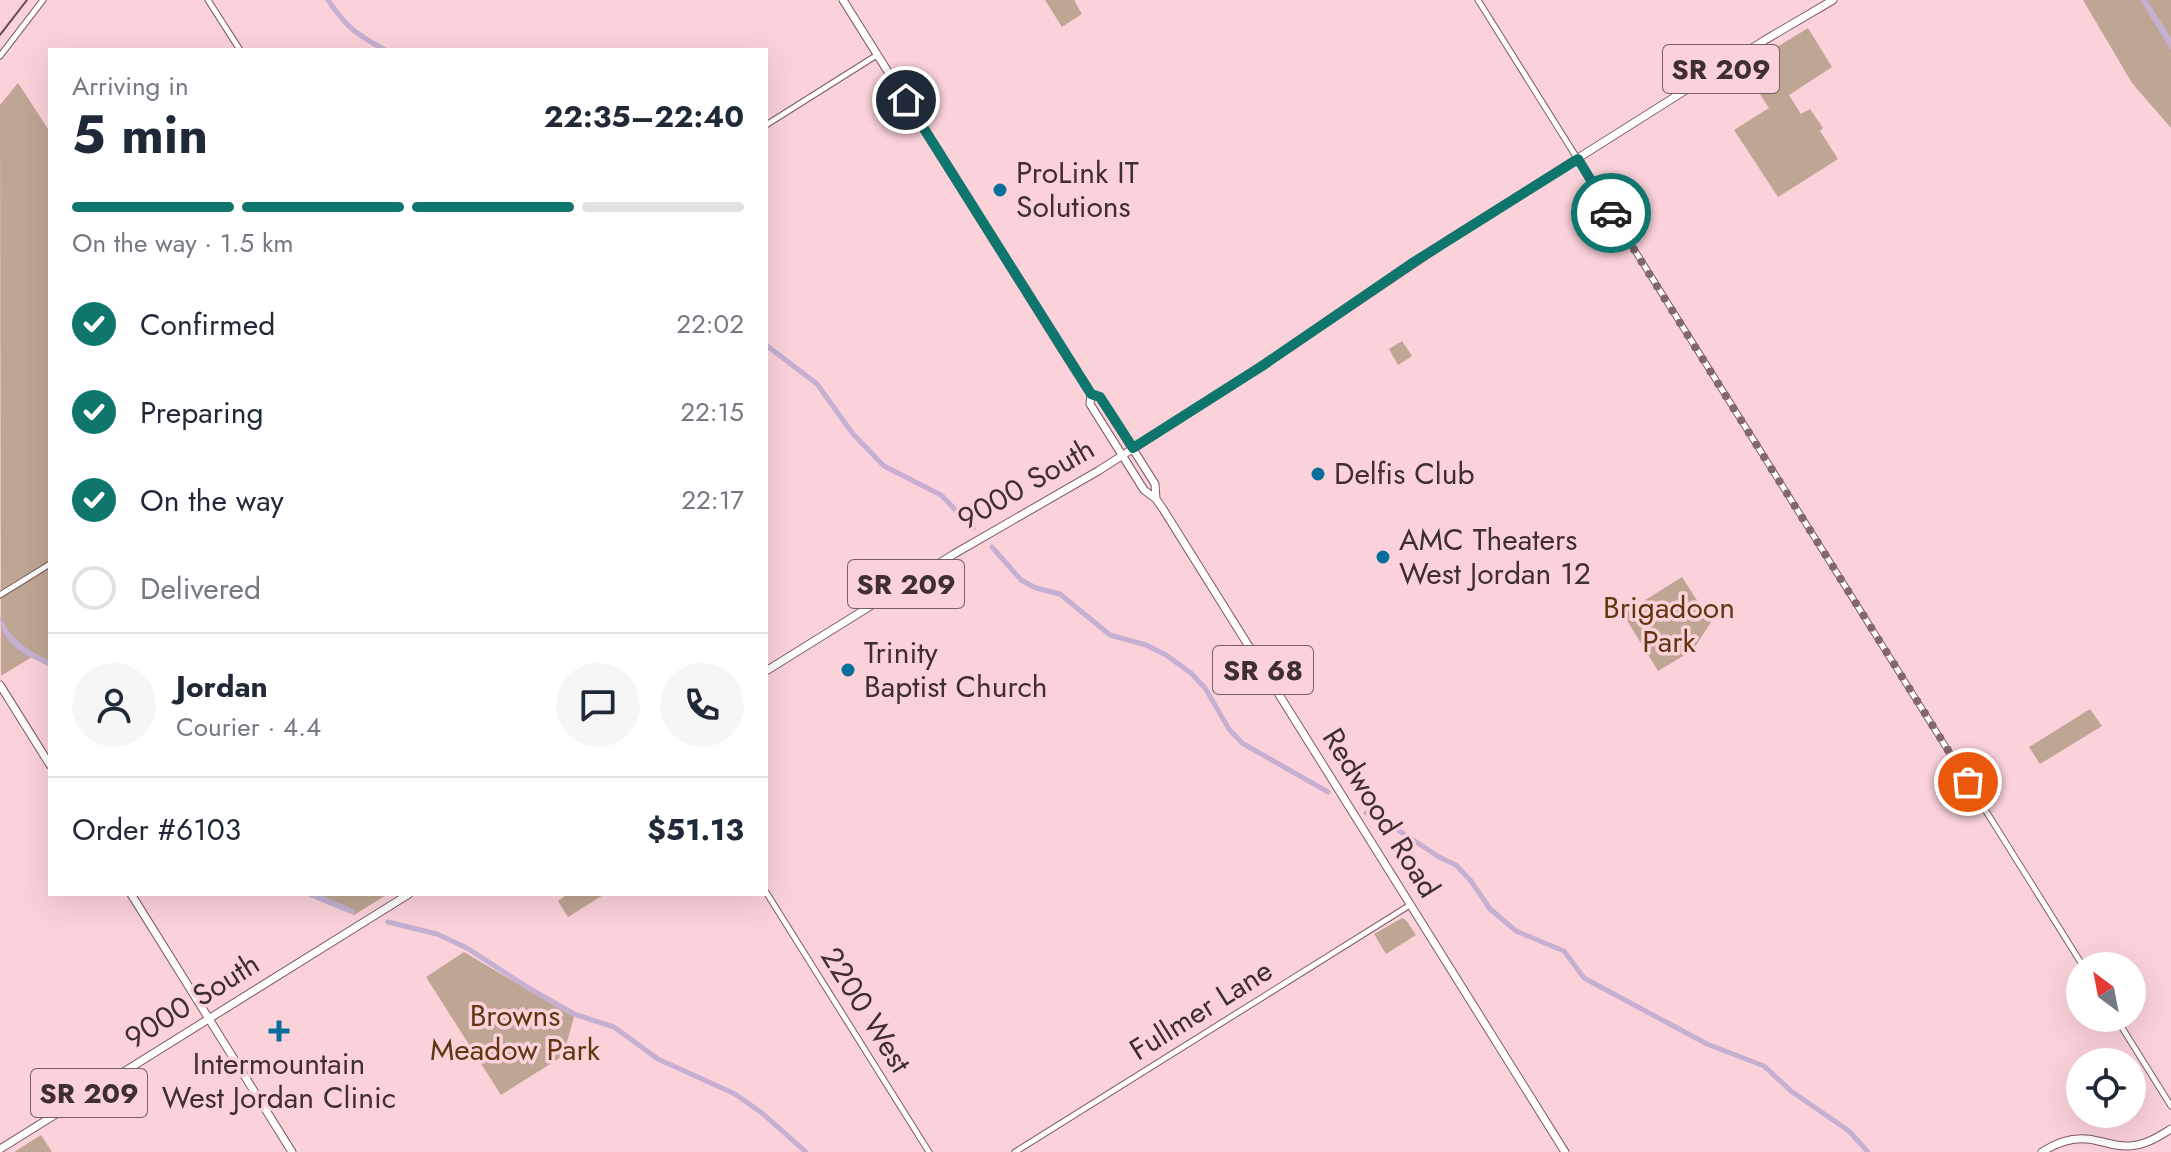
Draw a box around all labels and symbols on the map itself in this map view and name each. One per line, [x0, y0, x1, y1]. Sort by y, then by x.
road number: SR 209 [1663, 45, 1779, 93]
pin [872, 66, 940, 134]
place label: ProLink IT Solutions [1016, 151, 1139, 228]
courier [1571, 173, 1651, 253]
marker: ProLink IT Solutions [991, 181, 1009, 199]
street label: 9000 South [949, 427, 1102, 540]
place label: Delfis Club [1334, 452, 1475, 495]
marker: Delfis Club [1309, 465, 1327, 483]
place label: AMC Theaters West Jordan 12 [1399, 518, 1591, 595]
marker: AMC Theaters West Jordan 12 [1374, 548, 1392, 566]
road number: SR 209 [848, 560, 964, 608]
park label: Brigadoon Park [1603, 586, 1735, 663]
place label: Trinity Baptist Church [864, 631, 1048, 708]
road number: SR 68 [1213, 646, 1313, 694]
marker: Trinity Baptist Church [839, 661, 857, 679]
street label: Redwood Road [1312, 720, 1451, 906]
pin [1934, 748, 2002, 816]
street label: 2200 West [811, 938, 922, 1082]
street label: 9000 South [116, 942, 268, 1059]
street label: Fullmer Lane [1121, 949, 1280, 1071]
north arrow [2066, 952, 2146, 1032]
park label: Browns Meadow Park [430, 994, 601, 1071]
marker: Intermountain West Jordan Clinic [268, 1020, 290, 1042]
place label: Intermountain West Jordan Clinic [162, 1042, 396, 1119]
road number: SR 209 [31, 1069, 147, 1117]

